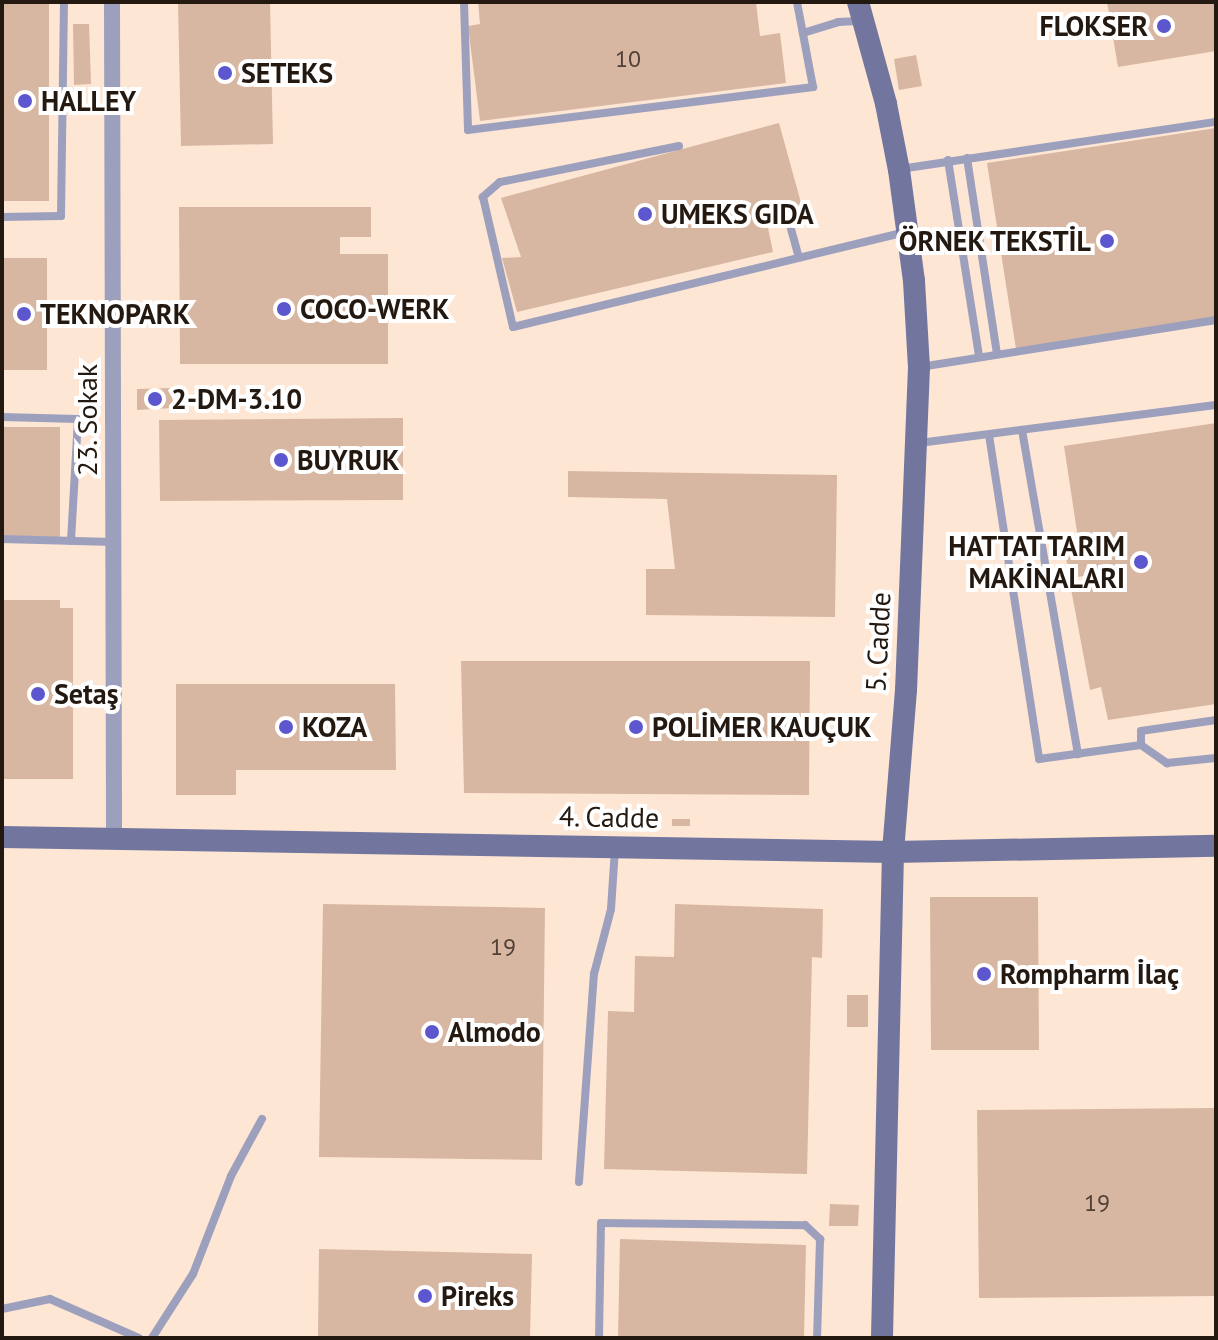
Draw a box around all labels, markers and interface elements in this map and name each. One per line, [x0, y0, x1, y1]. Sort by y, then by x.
place label: FLOKSER [1040, 9, 1148, 43]
marker: FLOKSER [1155, 17, 1173, 35]
house number: 10 [615, 45, 641, 73]
place label: SETEKS [241, 56, 333, 90]
marker: SETEKS [216, 64, 234, 82]
place label: HALLEY [41, 84, 136, 118]
marker: HALLEY [16, 92, 34, 110]
place label: UMEKS GIDA [661, 197, 814, 231]
marker: UMEKS GIDA [636, 205, 654, 223]
place label: ÖRNEK TEKSTİL [897, 224, 1091, 258]
marker: ÖRNEK TEKSTİL [1098, 232, 1116, 250]
place label: COCO-WERK [300, 292, 449, 326]
place label: TEKNOPARK [40, 297, 190, 331]
marker: COCO-WERK [275, 300, 293, 318]
marker: TEKNOPARK [15, 305, 33, 323]
street label: 23. Sokak [70, 363, 104, 477]
place label: 2-DM-3.10 [171, 382, 302, 416]
marker: 2-DM-3.10 [146, 390, 164, 408]
place label: BUYRUK [297, 443, 399, 477]
marker: BUYRUK [272, 451, 290, 469]
place label: HATTAT TARIM MAKİNALARI [946, 529, 1125, 595]
marker: HATTAT TARIM MAKİNALARI [1132, 553, 1150, 571]
street label: 5. Cadde [859, 590, 897, 694]
place label: Setaş [54, 677, 119, 711]
marker: Setaş [29, 685, 47, 703]
place label: KOZA [302, 710, 367, 744]
place label: POLİMER KAUÇUK [652, 710, 871, 744]
marker: KOZA [277, 718, 295, 736]
marker: POLİMER KAUÇUK [627, 718, 645, 736]
street label: 4. Cadde [557, 799, 661, 835]
house number: 19 [490, 933, 516, 961]
place label: Rompharm İlaç [1000, 957, 1179, 991]
marker: Rompharm İlaç [975, 965, 993, 983]
place label: Almodo [448, 1015, 541, 1049]
marker: Almodo [423, 1023, 441, 1041]
house number: 19 [1084, 1189, 1110, 1217]
place label: Pireks [441, 1279, 514, 1313]
marker: Pireks [416, 1287, 434, 1305]

